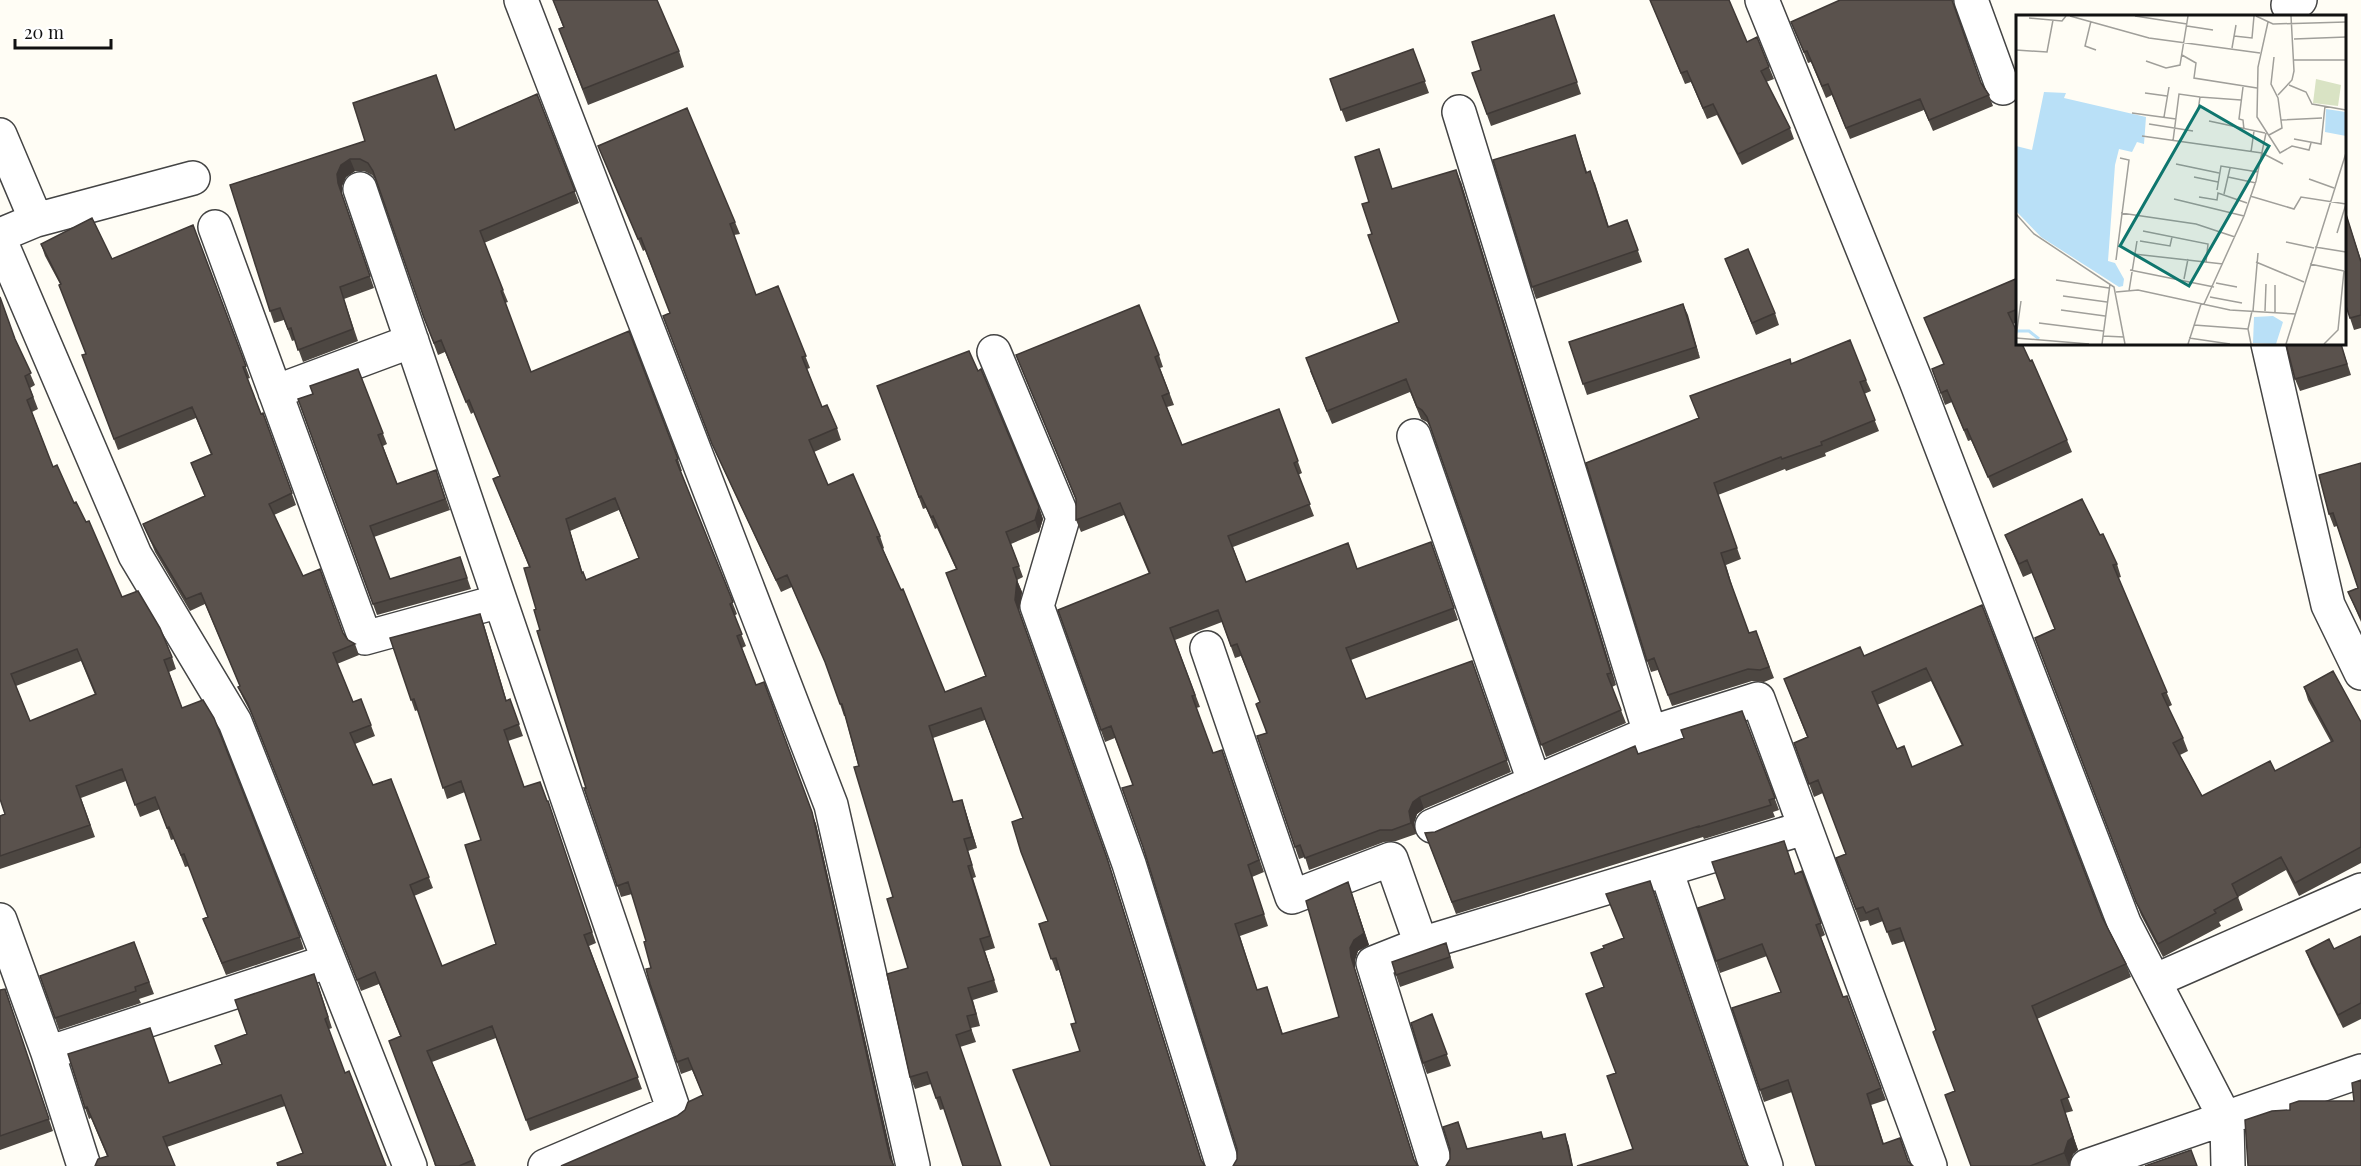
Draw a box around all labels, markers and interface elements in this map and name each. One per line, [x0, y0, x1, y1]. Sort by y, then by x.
scale bar [15, 12, 111, 50]
inset map [2016, 15, 2346, 345]
text: 20 m [24, 20, 64, 44]

